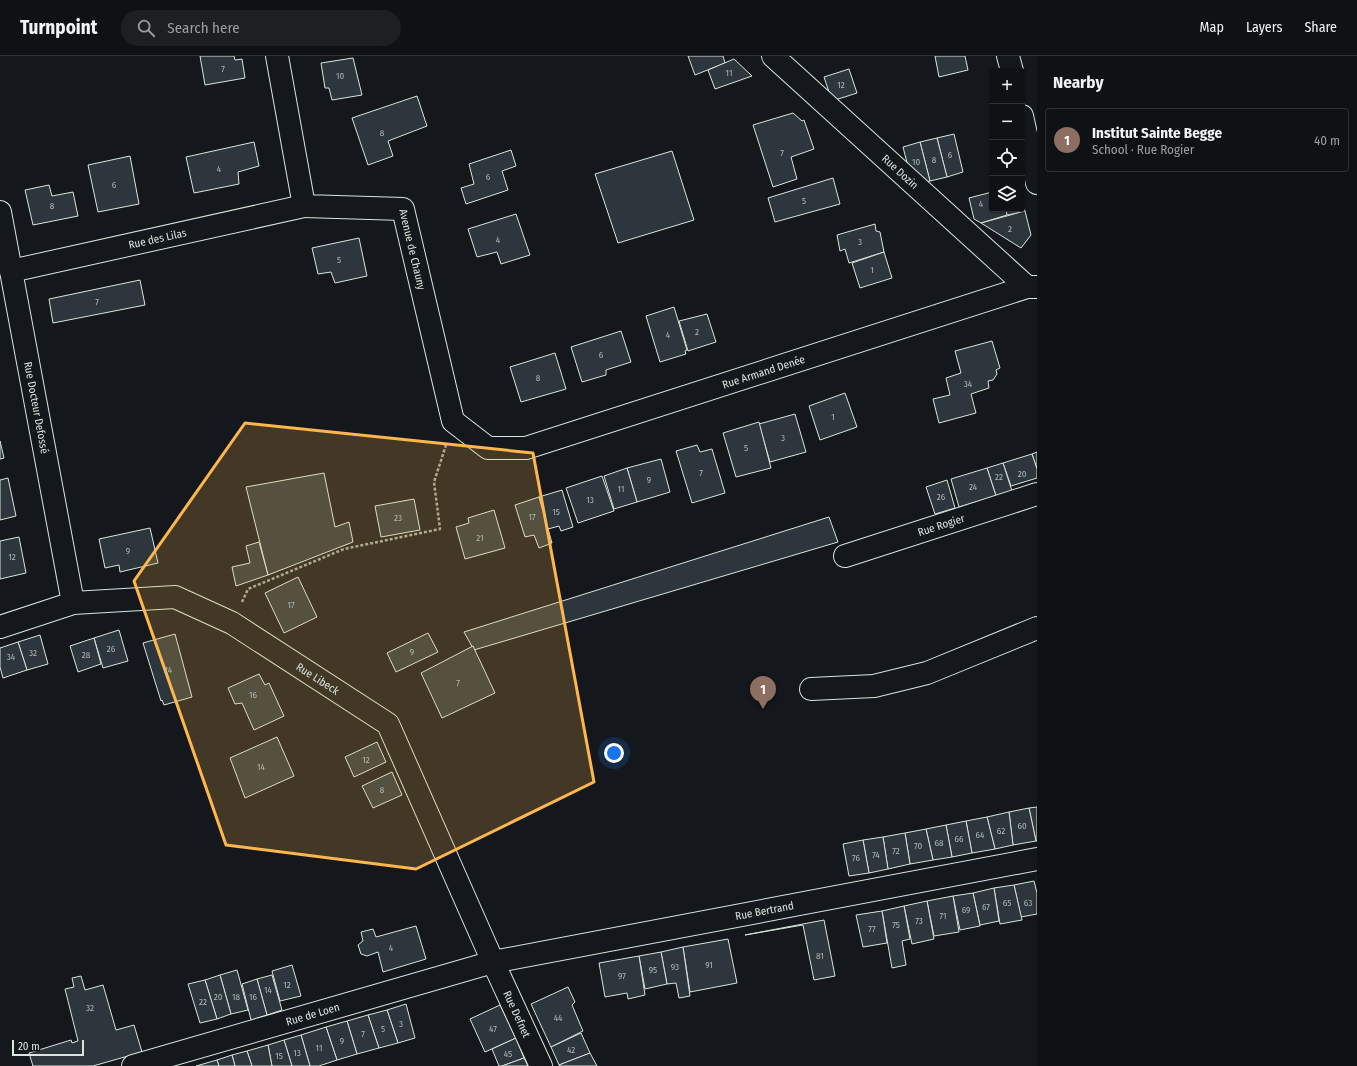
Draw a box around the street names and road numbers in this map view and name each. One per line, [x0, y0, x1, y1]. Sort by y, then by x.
street label: Rue Dozin [879, 152, 921, 192]
street label: Avenue de Chauny [397, 208, 428, 291]
street label: Rue des Lilas [127, 226, 188, 251]
street label: Rue Armand Denée [721, 352, 807, 391]
street label: Rue Docteur Defossé [22, 361, 51, 455]
street label: Rue Rogier [916, 511, 966, 539]
street label: Rue Libeck [294, 660, 343, 698]
street label: Rue Bertrand [734, 899, 795, 923]
street label: Rue Defnet [501, 989, 534, 1040]
street label: Rue de Loen [284, 1000, 341, 1028]

